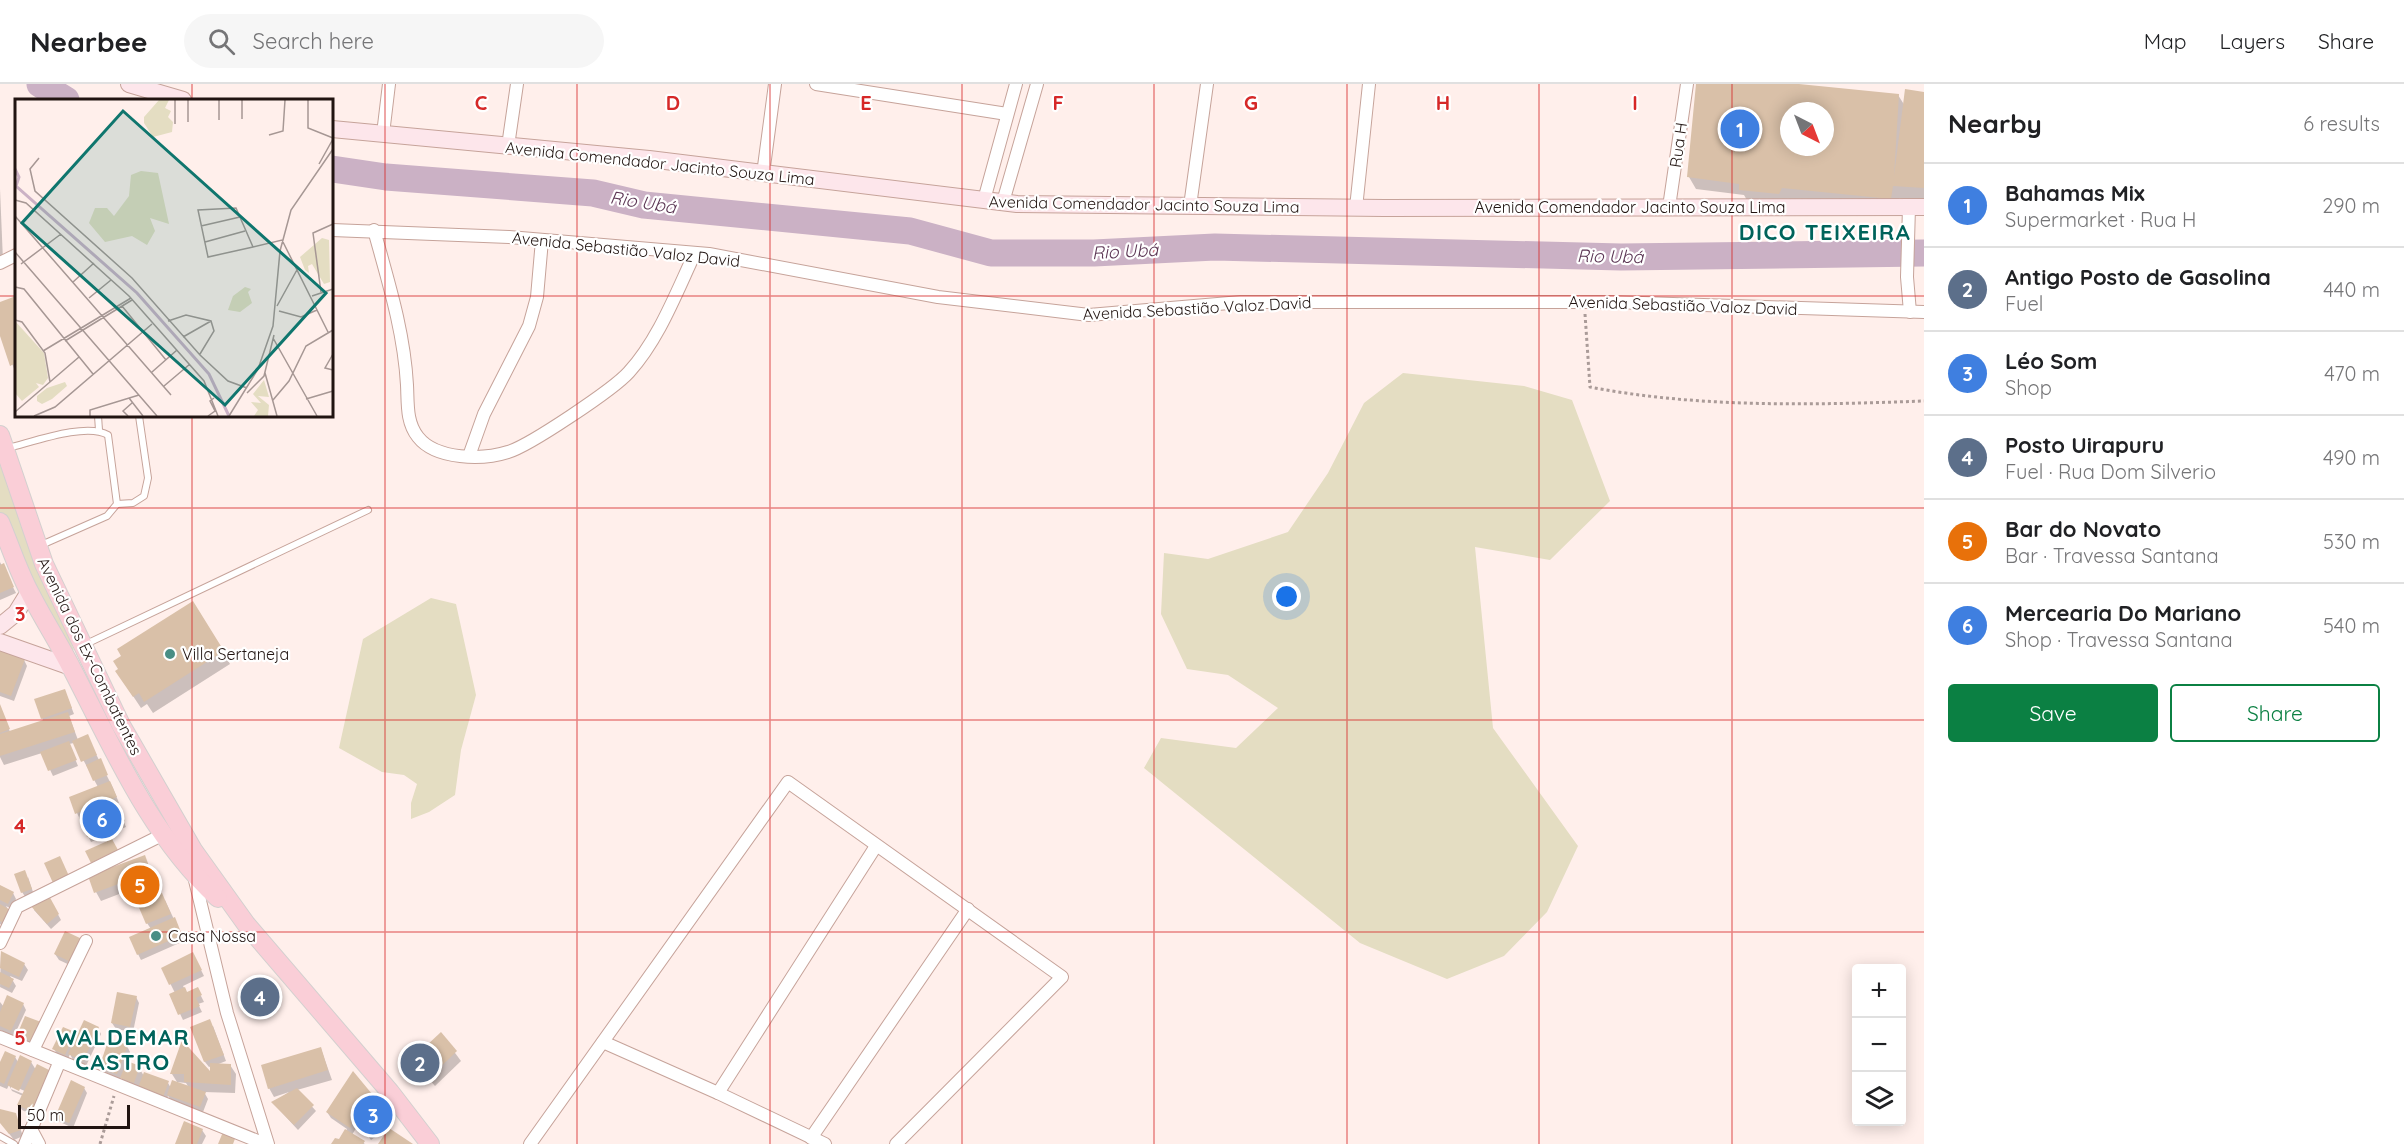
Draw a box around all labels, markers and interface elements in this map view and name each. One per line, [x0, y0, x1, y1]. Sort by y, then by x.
search box [184, 14, 604, 68]
text: Nearbee [30, 24, 148, 59]
icon: search [205, 25, 238, 58]
text: Search here [253, 27, 374, 55]
text: Map [2144, 28, 2187, 54]
text: Layers [2220, 28, 2285, 54]
text: Share [2318, 28, 2374, 54]
text: C [475, 90, 488, 115]
text: D [666, 90, 680, 115]
text: E [860, 90, 872, 115]
text: F [1052, 90, 1064, 115]
text: G [1244, 90, 1258, 115]
text: H [1436, 90, 1450, 115]
text: I [1632, 90, 1638, 115]
inset map [15, 99, 333, 417]
north arrow [1780, 102, 1834, 156]
pin: 1 [1720, 106, 1760, 152]
text: Nearby [1948, 107, 2042, 140]
text: 6 results [2303, 111, 2380, 136]
street label: Rua H [1665, 121, 1691, 169]
street label: Avenida Comendador Jacinto Souza Lima [504, 137, 816, 189]
text: Bahamas Mix [2005, 179, 2145, 207]
water label: Rio Ubá [608, 185, 679, 219]
street label: Avenida Comendador Jacinto Souza Lima [988, 191, 1300, 217]
text: 1 [1964, 193, 1971, 218]
text: 290 m [2322, 193, 2380, 218]
street label: Avenida Comendador Jacinto Souza Lima [1475, 197, 1785, 217]
text: Supermarket · Rua H [2005, 207, 2197, 232]
district label: DICO TEIXEIRA [1739, 218, 1911, 246]
street label: Avenida Sebastião Valoz David [511, 227, 741, 271]
water label: Rio Ubá [1091, 238, 1160, 264]
water label: Rio Ubá [1577, 244, 1644, 268]
text: Antigo Posto de Gasolina [2005, 263, 2271, 291]
text: 2 [1962, 277, 1973, 302]
text: 440 m [2323, 277, 2380, 302]
street label: Avenida Sebastião Valoz David [1568, 291, 1798, 319]
text: Fuel [2005, 291, 2043, 316]
street label: Avenida Sebastião Valoz David [1082, 292, 1312, 324]
text: Léo Som [2005, 347, 2097, 375]
text: 3 [1962, 361, 1973, 386]
text: 470 m [2324, 361, 2380, 386]
text: Shop [2005, 375, 2052, 400]
text: Posto Uirapuru [2005, 431, 2164, 459]
text: 4 [1962, 445, 1973, 470]
text: 490 m [2323, 445, 2380, 470]
text: Fuel · Rua Dom Silverio [2005, 459, 2216, 484]
text: Bar do Novato [2005, 515, 2161, 543]
text: 5 [1962, 529, 1973, 554]
text: 530 m [2323, 529, 2380, 554]
text: Bar · Travessa Santana [2005, 543, 2219, 568]
street label: Avenida dos Ex-Combatentes [33, 554, 147, 758]
your location [1272, 582, 1301, 611]
text: Mercearia Do Mariano [2005, 599, 2241, 627]
text: 3 [15, 601, 25, 626]
text: 6 [1962, 613, 1973, 638]
text: 540 m [2323, 613, 2380, 638]
text: Shop · Travessa Santana [2005, 627, 2233, 652]
place label: Villa Sertaneja [182, 644, 289, 664]
marker: Villa Sertaneja [163, 647, 177, 661]
button: Save [1948, 684, 2158, 742]
button: Share [2170, 684, 2380, 742]
pin: 6 [82, 796, 122, 842]
text: 4 [14, 813, 26, 838]
pin: 5 [120, 862, 160, 908]
place label: Casa Nossa [168, 926, 256, 946]
marker: Casa Nossa [149, 929, 163, 943]
map controls [1852, 964, 1906, 1126]
button: + [1852, 964, 1906, 1018]
pin: 4 [240, 974, 280, 1020]
button: − [1852, 1018, 1906, 1072]
district label: WALDEMAR CASTRO [56, 1023, 190, 1076]
text: 5 [14, 1025, 26, 1050]
pin: 2 [400, 1040, 440, 1086]
button: layers [1852, 1072, 1906, 1126]
pin: 3 [354, 1092, 392, 1138]
scale bar [18, 1102, 130, 1130]
text: 50 m [27, 1105, 64, 1125]

